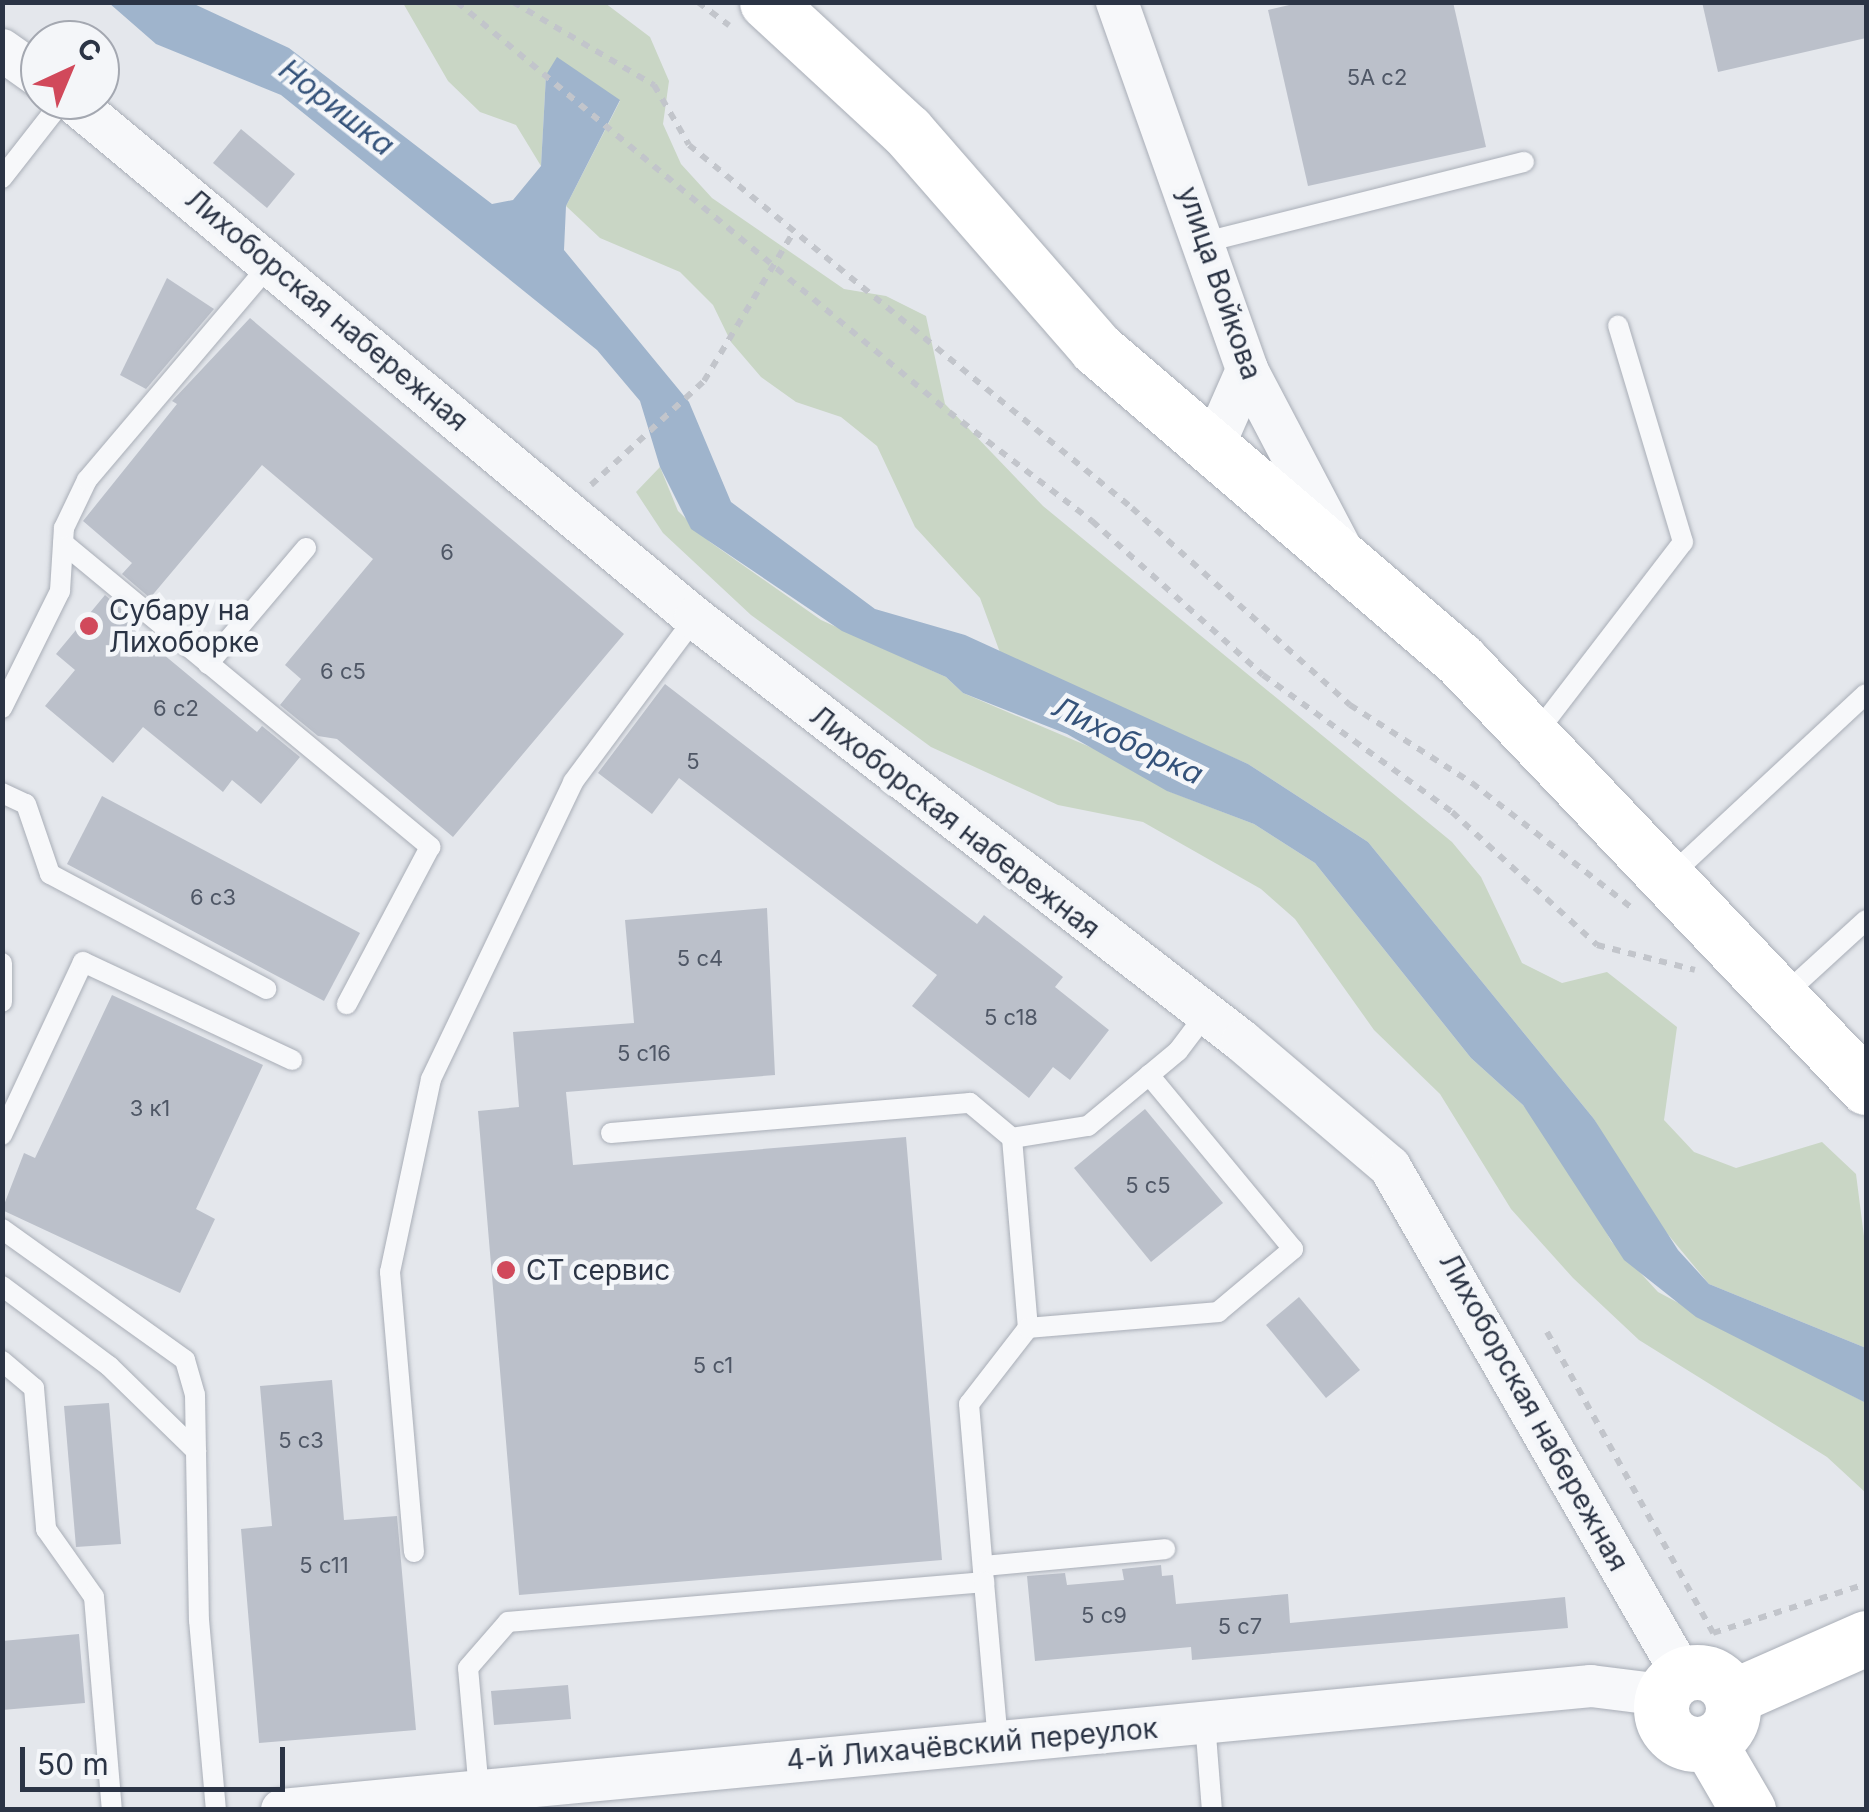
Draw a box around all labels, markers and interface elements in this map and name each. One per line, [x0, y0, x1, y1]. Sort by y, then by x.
north arrow [20, 20, 120, 120]
text: С [70, 30, 109, 69]
water label: Норишка [272, 51, 402, 163]
house number: 5А с2 [1347, 65, 1407, 91]
street label: Лихоборская набережная [179, 182, 475, 438]
street label: улица Войкова [1171, 182, 1269, 384]
house number: 6 [440, 540, 454, 566]
place label: Субару на Лихоборке [109, 593, 259, 659]
marker: Субару на Лихоборке [78, 615, 100, 637]
house number: 6 с5 [320, 659, 366, 685]
water label: Лихоборка [1047, 688, 1209, 792]
house number: 6 с2 [153, 696, 199, 722]
street label: Лихоборская набережная [804, 698, 1106, 946]
house number: 5 [686, 749, 700, 775]
house number: 6 с3 [190, 885, 236, 911]
house number: 5 с4 [677, 946, 723, 972]
house number: 5 с18 [984, 1005, 1038, 1031]
house number: 5 с16 [617, 1041, 671, 1067]
house number: 3 к1 [130, 1096, 170, 1122]
house number: 5 с5 [1125, 1173, 1171, 1199]
street label: Лихоборская набережная [1432, 1247, 1636, 1577]
place label: СТ сервис [526, 1253, 670, 1287]
marker: СТ сервис [495, 1259, 517, 1281]
house number: 5 с1 [693, 1353, 733, 1379]
house number: 5 с3 [278, 1428, 324, 1454]
house number: 5 с11 [299, 1553, 349, 1579]
house number: 5 с9 [1081, 1603, 1127, 1629]
house number: 5 с7 [1218, 1614, 1262, 1640]
street label: 4-й Лихачёвский переулок [785, 1711, 1159, 1777]
scale bar [25, 1727, 290, 1789]
text: 50 m [37, 1746, 109, 1782]

